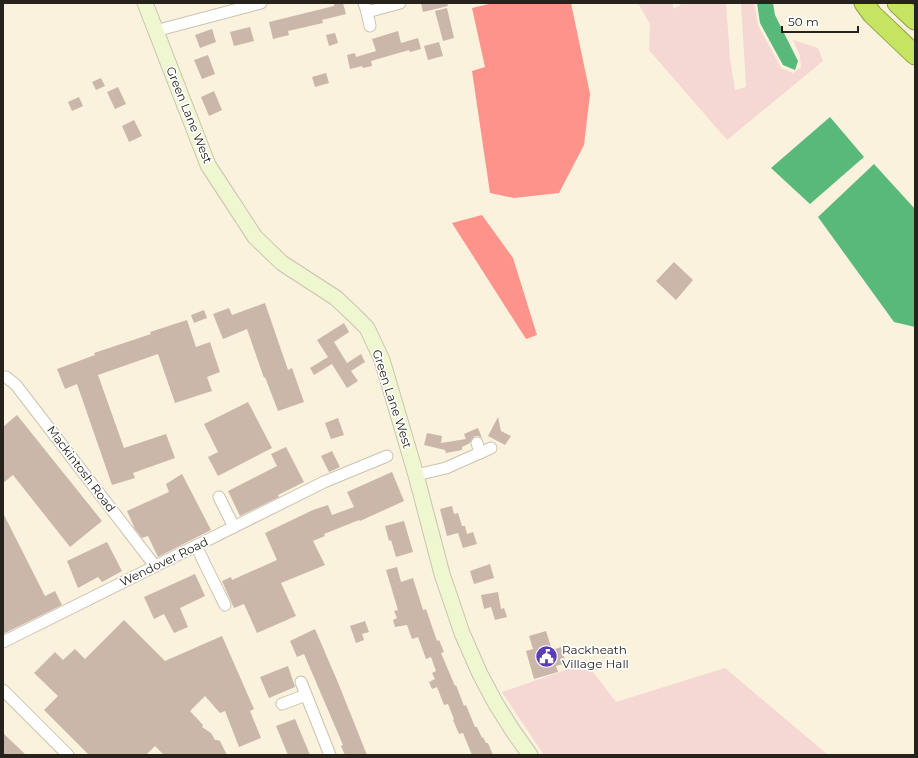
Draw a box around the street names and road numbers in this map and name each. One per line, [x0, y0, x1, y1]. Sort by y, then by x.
street label: Green Lane West [163, 64, 216, 165]
street label: Green Lane West [369, 348, 416, 450]
street label: Mackintosh Road [44, 423, 119, 515]
street label: Wendover Road [117, 534, 210, 589]

